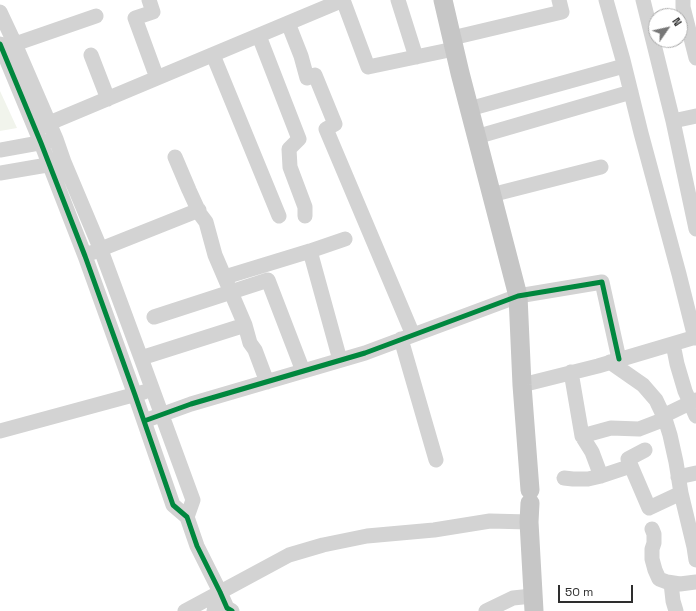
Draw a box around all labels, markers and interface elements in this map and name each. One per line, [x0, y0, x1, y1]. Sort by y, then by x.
north arrow [648, 8, 688, 48]
text: N [669, 15, 685, 29]
scale bar [560, 577, 635, 603]
text: 50 m [565, 584, 593, 600]

